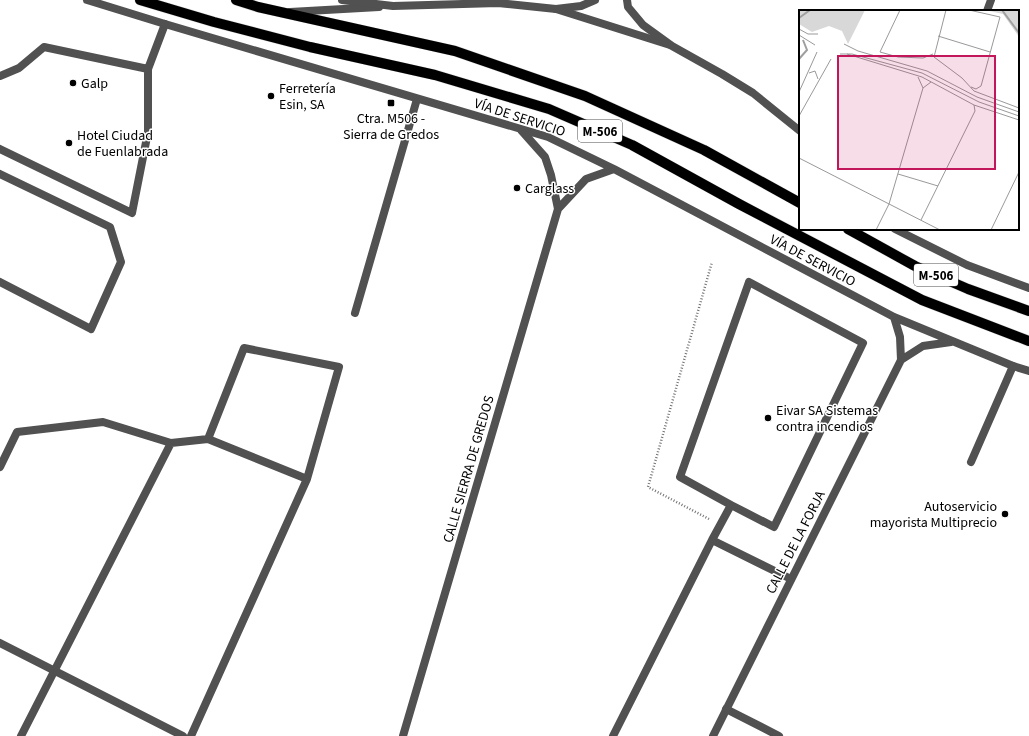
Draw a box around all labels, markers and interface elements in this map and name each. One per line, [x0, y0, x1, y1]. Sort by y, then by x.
inset map [799, 10, 1019, 230]
place label: Galp [81, 74, 108, 94]
marker: Galp [68, 78, 78, 88]
place label: Ferretería Esin, SA [279, 79, 336, 115]
marker: Ferretería Esin, SA [266, 91, 276, 101]
street label: VÍA DE SERVICIO [471, 94, 568, 142]
marker: Ctra. M506 - Sierra de Gredos [386, 98, 396, 108]
place label: Ctra. M506 - Sierra de Gredos [343, 109, 439, 145]
road number: M-506 [578, 120, 622, 142]
place label: Hotel Ciudad de Fuenlabrada [77, 126, 168, 162]
marker: Hotel Ciudad de Fuenlabrada [64, 138, 74, 148]
place label: Carglass [525, 179, 574, 199]
marker: Carglass [512, 183, 522, 193]
street label: VÍA DE SERVICIO [766, 230, 859, 292]
road number: M-506 [914, 264, 958, 286]
street label: CALLE SIERRA DE GREDOS [438, 393, 500, 545]
place label: Eivar SA Sistemas contra incendios [776, 401, 878, 437]
marker: Eivar SA Sistemas contra incendios [763, 413, 773, 423]
street label: CALLE DE LA FORJA [761, 487, 831, 598]
place label: Autoservicio mayorista Multiprecio [870, 497, 997, 533]
marker: Autoservicio mayorista Multiprecio [1000, 509, 1010, 519]

